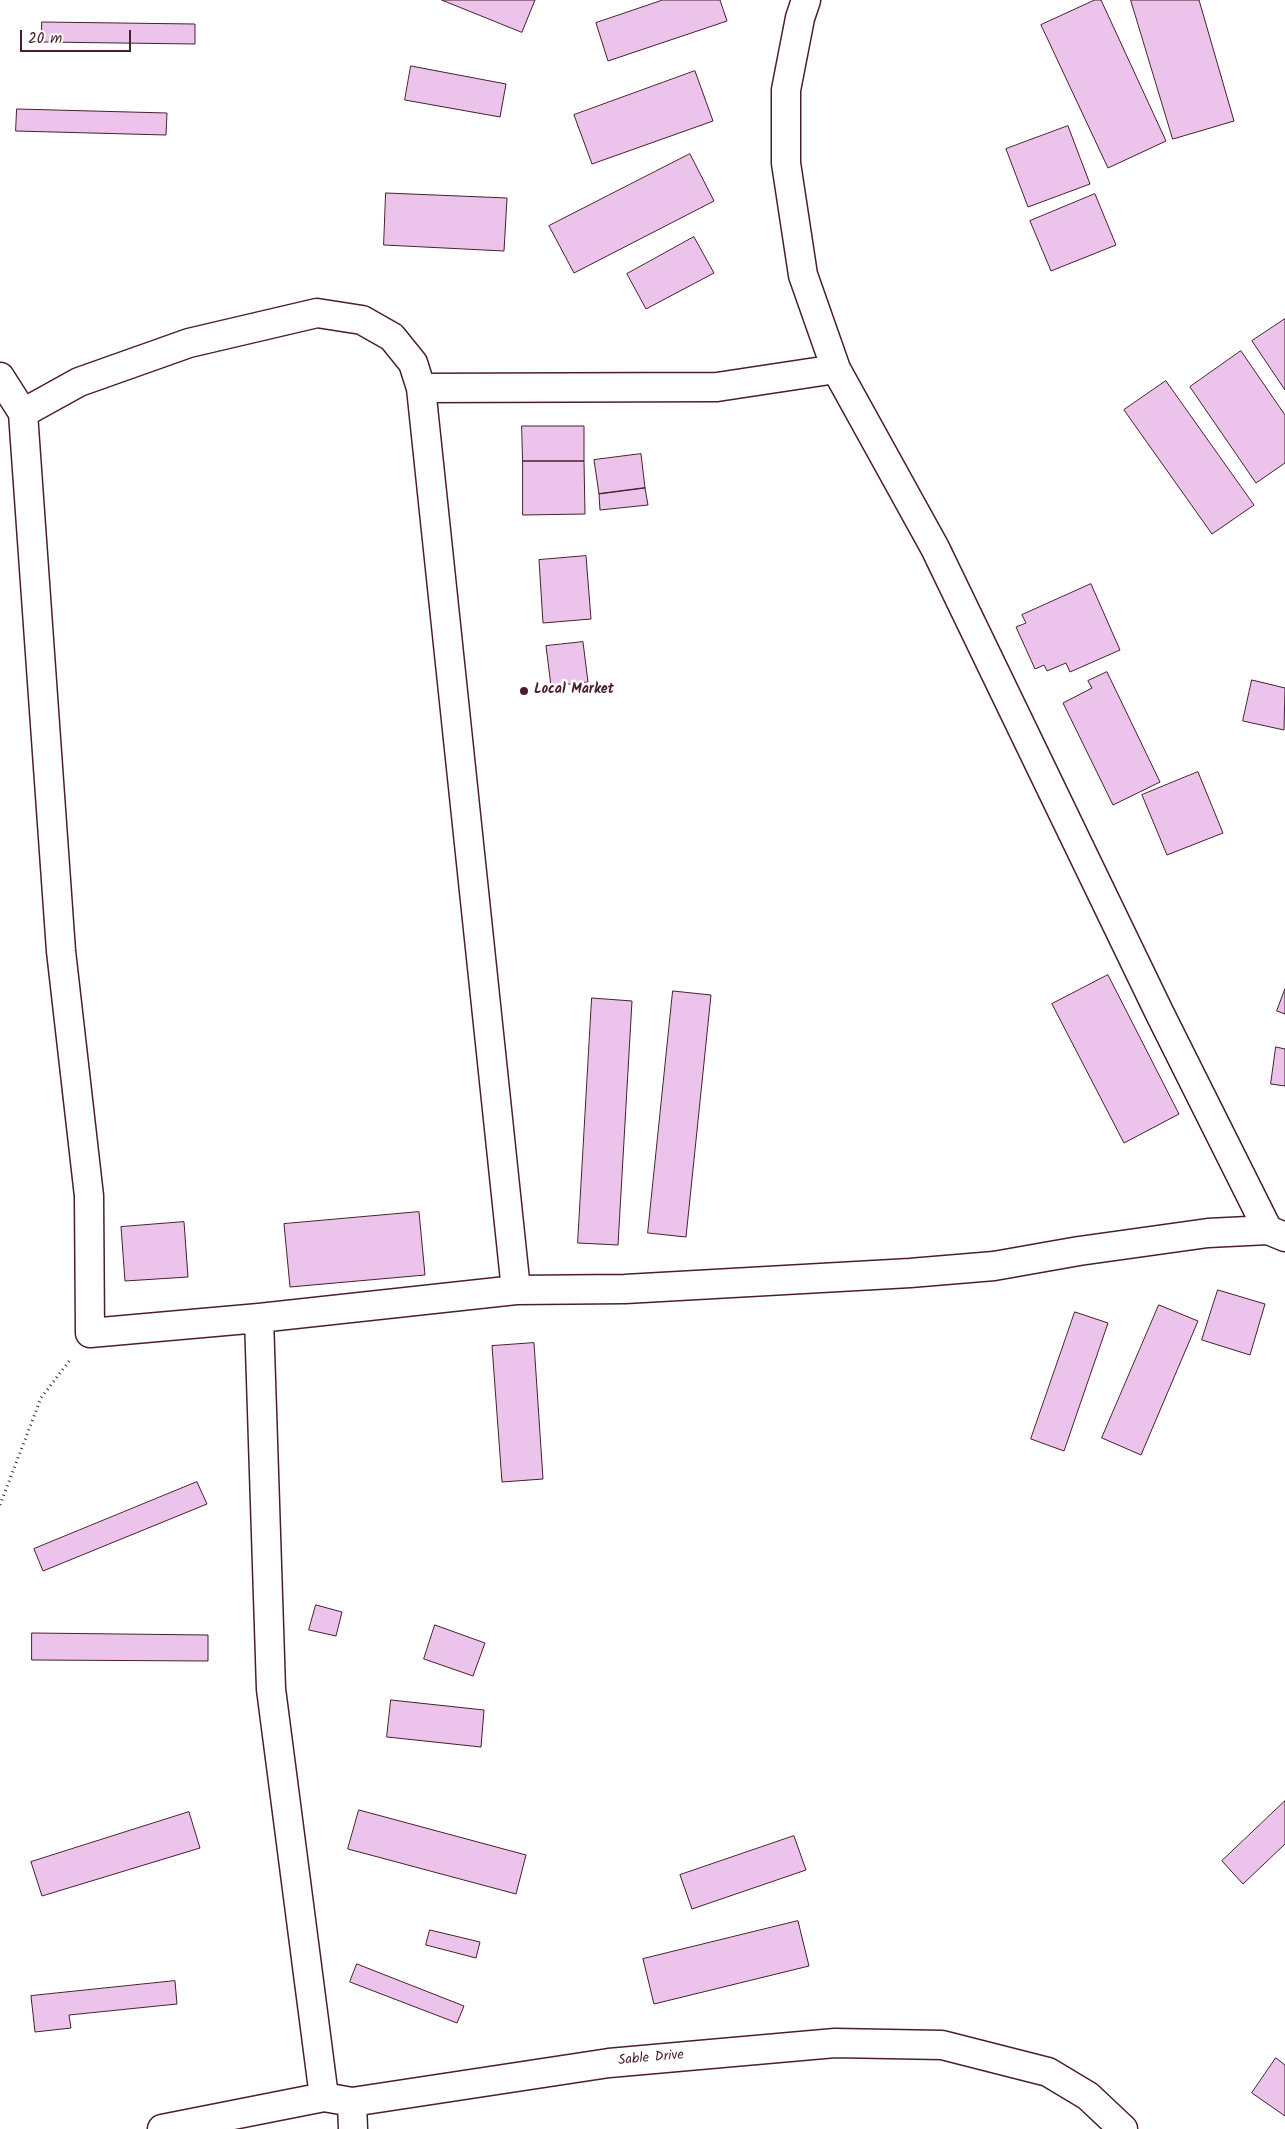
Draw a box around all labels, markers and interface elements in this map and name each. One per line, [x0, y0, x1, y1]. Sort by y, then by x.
scale bar [22, 20, 134, 52]
text: 20 m [28, 27, 62, 51]
place label: Local Market [534, 683, 614, 699]
marker: Local Market [518, 685, 530, 697]
street label: Sable Drive [617, 2048, 685, 2070]

